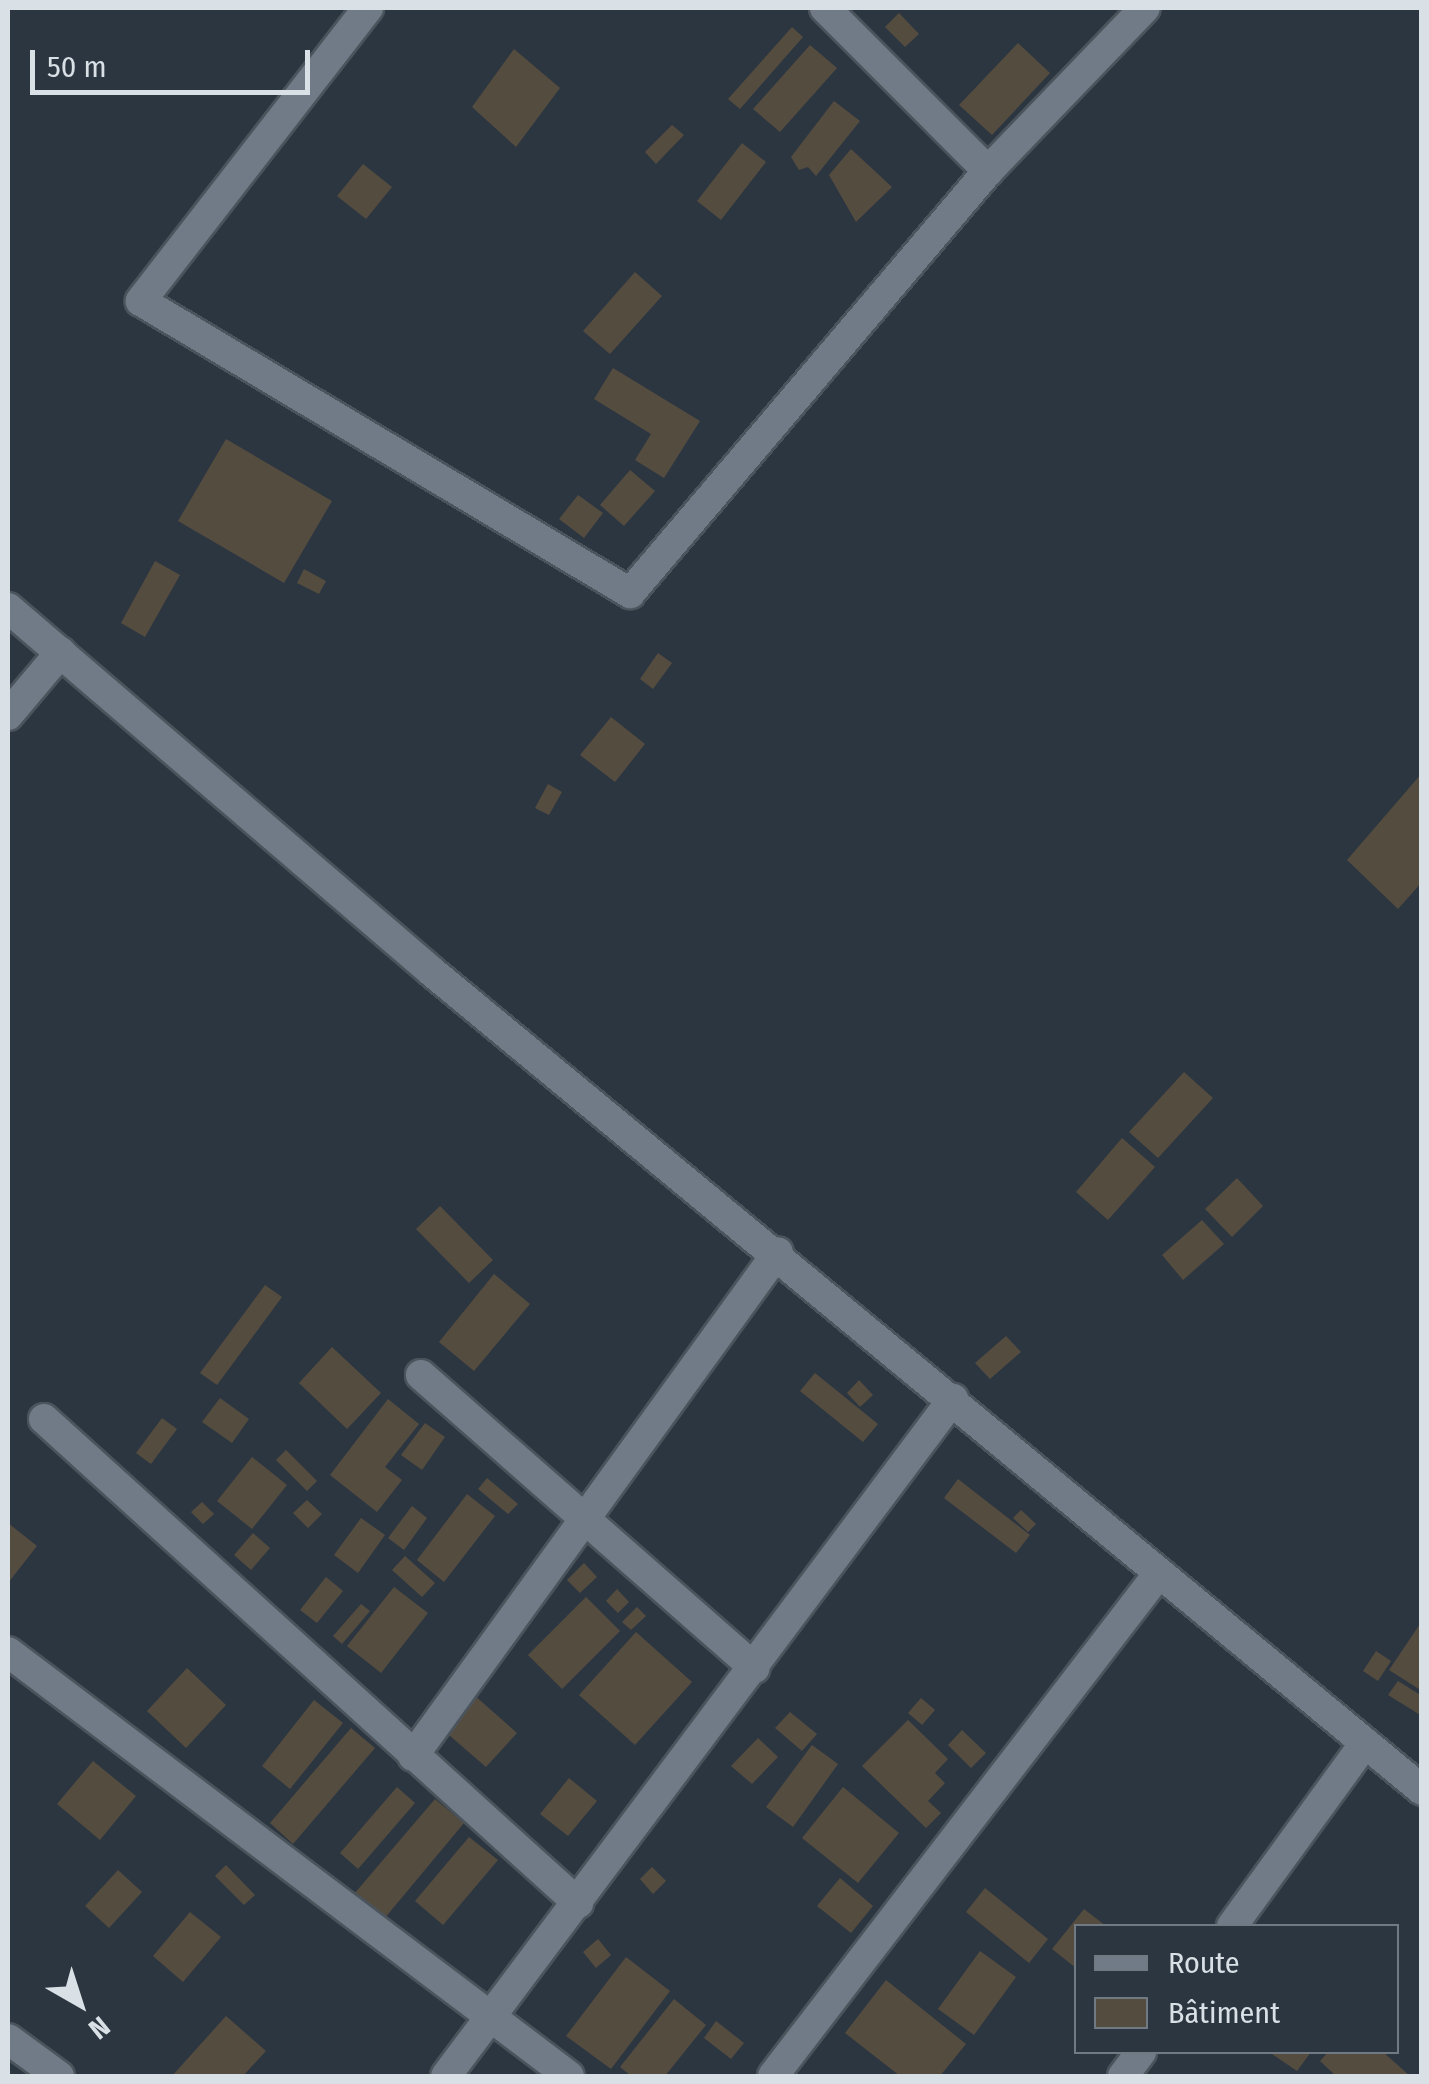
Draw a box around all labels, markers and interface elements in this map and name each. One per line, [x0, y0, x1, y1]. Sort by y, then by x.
scale bar [35, 30, 315, 92]
text: 50 m [47, 49, 107, 85]
legend [1074, 1924, 1399, 2054]
text: Route [1168, 1945, 1240, 1981]
north arrow [30, 1954, 130, 2054]
text: Bâtiment [1168, 1995, 1280, 2031]
text: N [82, 2010, 116, 2046]

